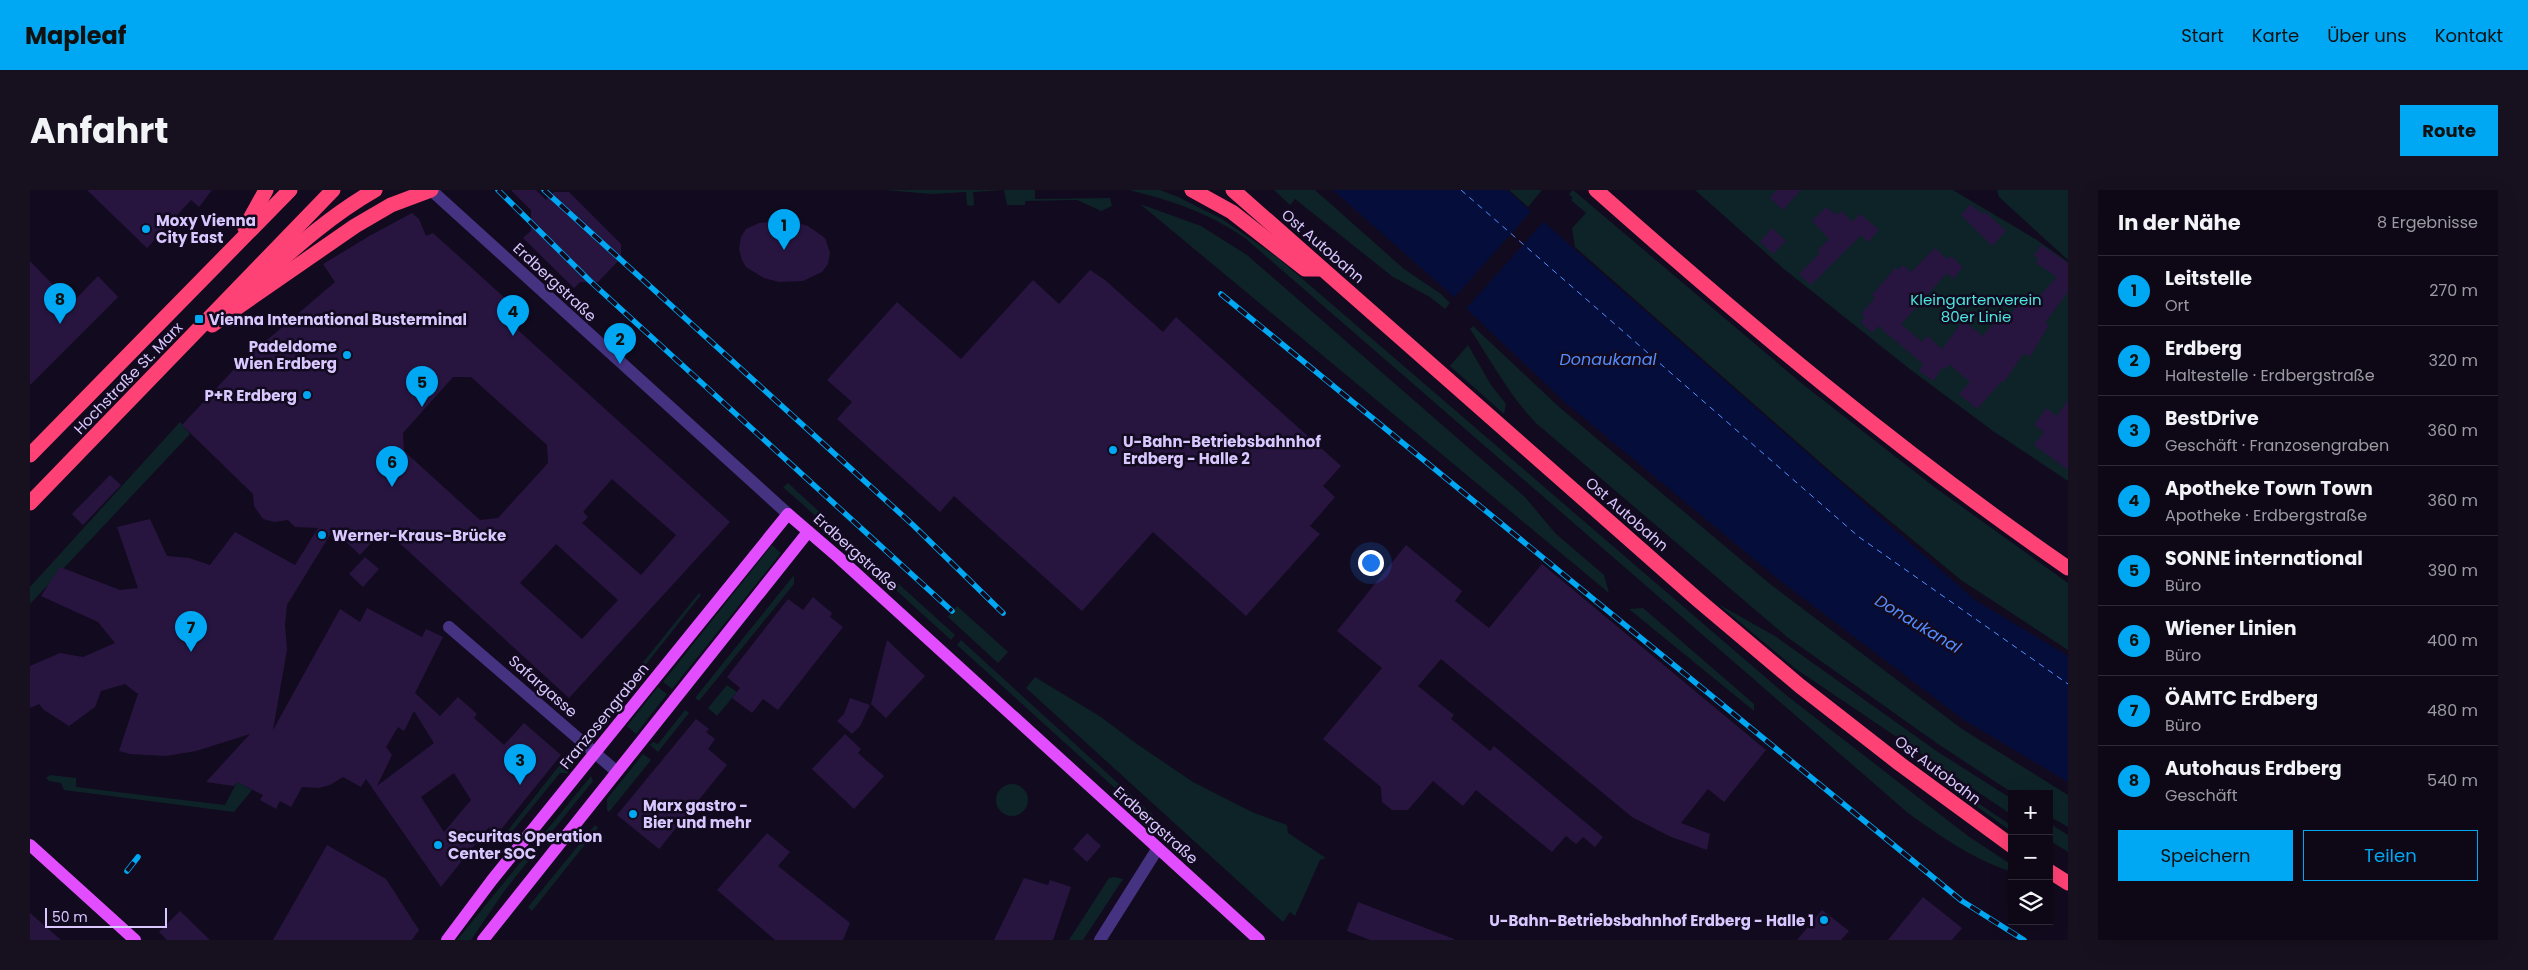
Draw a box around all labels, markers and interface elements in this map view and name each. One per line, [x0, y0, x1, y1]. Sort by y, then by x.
text: Mapleaf [25, 19, 126, 52]
text: Start [2181, 23, 2224, 48]
text: Karte [2252, 23, 2299, 48]
text: Über uns [2327, 23, 2407, 48]
text: Kontakt [2435, 23, 2503, 48]
button: Route [2400, 105, 2498, 156]
text: Anfahrt [30, 106, 169, 155]
street label: Ost Autobahn [1277, 204, 1369, 288]
text: In der Nähe [2118, 208, 2241, 237]
pin: 1 [768, 209, 800, 250]
place label: Moxy Vienna City East [156, 210, 256, 248]
text: 8 Ergebnisse [2377, 211, 2478, 234]
marker: Moxy Vienna City East [140, 223, 152, 235]
street label: Erdbergstraße [509, 238, 601, 326]
text: Leitstelle [2165, 265, 2252, 292]
text: 1 [2131, 279, 2137, 302]
text: 270 m [2429, 279, 2478, 302]
pin: 8 [44, 283, 76, 324]
park label: Kleingartenverein 80er Linie [1910, 289, 2042, 327]
text: Ort [2165, 294, 2189, 317]
pin: 4 [497, 295, 529, 336]
place label: Vienna International Busterminal [209, 309, 467, 330]
marker: Vienna International Busterminal [193, 313, 205, 325]
street label: Hochstraße St. Marx [69, 317, 187, 439]
pin: 2 [604, 323, 636, 364]
text: Erdberg [2165, 335, 2242, 362]
place label: Padeldome Wien Erdberg [234, 336, 337, 374]
water label: Donaukanal [1560, 348, 1657, 371]
marker: Padeldome Wien Erdberg [341, 349, 353, 361]
text: 2 [2129, 349, 2139, 372]
text: 320 m [2429, 349, 2478, 372]
text: Haltestelle · Erdbergstraße [2165, 364, 2375, 387]
pin: 5 [406, 366, 438, 407]
place label: P+R Erdberg [205, 385, 297, 406]
marker: P+R Erdberg [301, 389, 313, 401]
text: BestDrive [2165, 405, 2259, 432]
text: 3 [2129, 419, 2139, 442]
text: 360 m [2428, 419, 2478, 442]
place label: U-Bahn-Betriebsbahnhof Erdberg - Halle 2 [1123, 431, 1321, 469]
text: Geschäft · Franzosengraben [2165, 434, 2389, 457]
marker: U-Bahn-Betriebsbahnhof Erdberg - Halle 2 [1107, 444, 1119, 456]
pin: 6 [376, 446, 408, 487]
street label: Ost Autobahn [1581, 472, 1673, 556]
text: Apotheke Town Town [2165, 475, 2373, 502]
text: 4 [2129, 489, 2139, 512]
text: 360 m [2428, 489, 2478, 512]
text: Apotheke · Erdbergstraße [2165, 504, 2367, 527]
street label: Erdbergstraße [809, 508, 903, 596]
place label: Werner-Kraus-Brücke [332, 525, 506, 546]
marker: Werner-Kraus-Brücke [316, 529, 328, 541]
text: SONNE international [2165, 545, 2363, 572]
your location [1358, 550, 1384, 576]
text: 5 [2129, 559, 2139, 582]
text: 390 m [2428, 559, 2478, 582]
text: Büro [2165, 574, 2201, 597]
water label: Donaukanal [1871, 589, 1966, 659]
pin: 7 [175, 611, 207, 652]
text: Wiener Linien [2165, 615, 2297, 642]
text: 6 [2129, 629, 2139, 652]
text: 400 m [2427, 629, 2478, 652]
text: Büro [2165, 644, 2201, 667]
street label: Safargasse [504, 650, 582, 722]
street label: Franzosengraben [555, 659, 653, 773]
text: ÖAMTC Erdberg [2165, 685, 2318, 712]
text: 7 [2130, 699, 2138, 722]
text: 480 m [2427, 699, 2478, 722]
text: Büro [2165, 714, 2201, 737]
street label: Ost Autobahn [1890, 731, 1986, 809]
pin: 3 [504, 744, 536, 785]
text: Autohaus Erdberg [2165, 755, 2342, 782]
text: 8 [2129, 769, 2139, 792]
text: 540 m [2427, 769, 2478, 792]
street label: Erdbergstraße [1109, 781, 1203, 869]
text: Geschäft [2165, 784, 2238, 807]
map controls [2008, 790, 2053, 925]
button: + [2008, 790, 2053, 835]
place label: Marx gastro - Bier und mehr [643, 795, 752, 833]
marker: Marx gastro - Bier und mehr [627, 808, 639, 820]
place label: Securitas Operation Center SOC [448, 826, 602, 864]
button: Speichern [2118, 830, 2293, 881]
button: Teilen [2303, 830, 2478, 881]
button: − [2008, 835, 2053, 880]
marker: Securitas Operation Center SOC [432, 839, 444, 851]
button: layers [2008, 880, 2053, 925]
scale bar [45, 905, 168, 928]
text: 50 m [52, 907, 88, 927]
place label: U-Bahn-Betriebsbahnhof Erdberg - Halle 1 [1489, 910, 1814, 931]
marker: U-Bahn-Betriebsbahnhof Erdberg - Halle 1 [1818, 914, 1830, 926]

